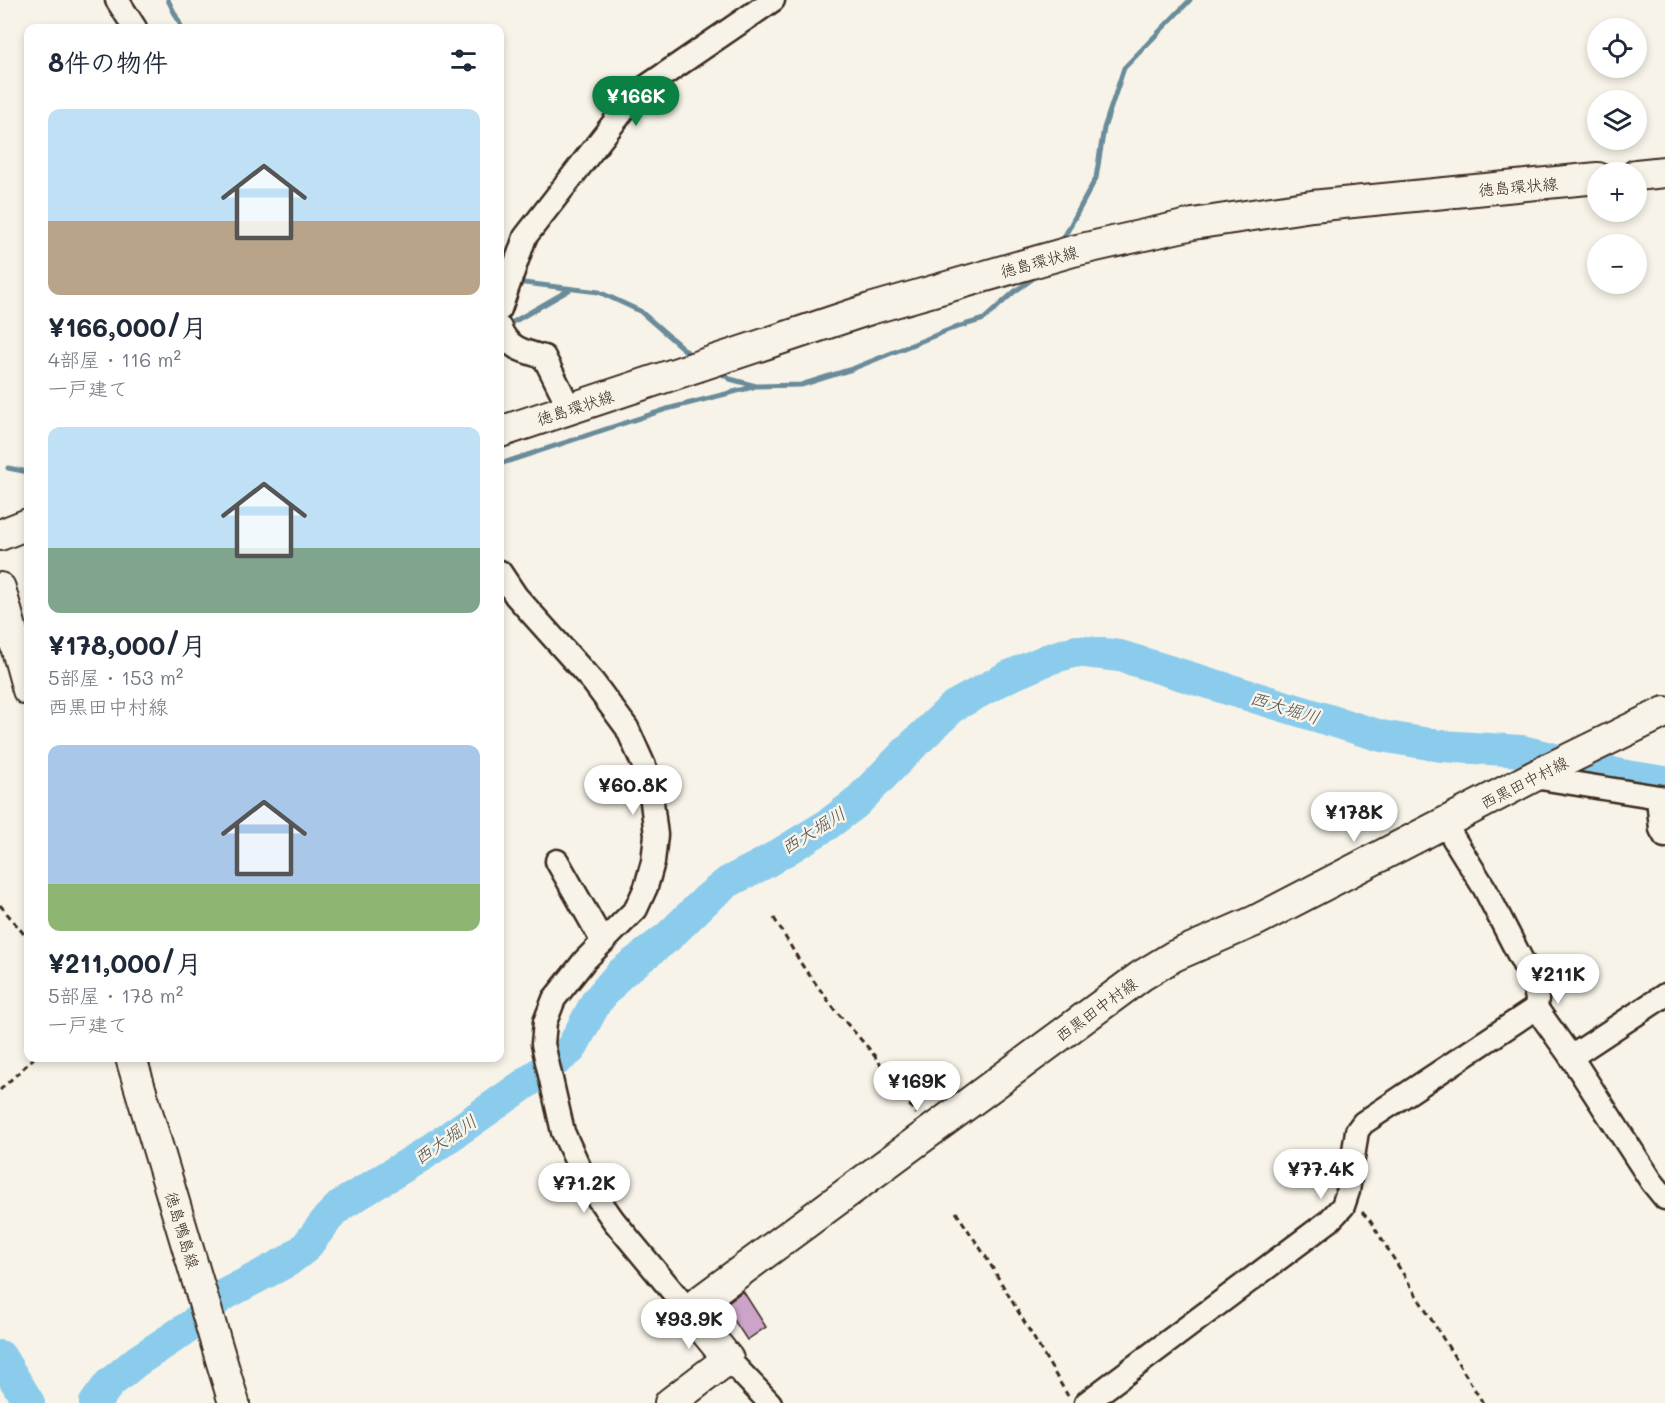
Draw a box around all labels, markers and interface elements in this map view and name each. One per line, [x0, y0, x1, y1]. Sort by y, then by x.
map controls [1587, 18, 1647, 294]
button: locate [1587, 18, 1647, 78]
icon: filters [447, 44, 480, 77]
text: 8件の物件 [48, 45, 168, 79]
pin: ¥166K [594, 76, 678, 127]
text: ¥166K [606, 82, 666, 108]
button: layers [1587, 90, 1647, 150]
icon: home [210, 148, 318, 256]
button: + [1587, 162, 1647, 222]
street label: 徳島環状線 [1477, 172, 1559, 200]
button: − [1587, 234, 1647, 294]
street label: 徳島環状線 [998, 241, 1080, 281]
text: ¥166,000/月 [48, 310, 207, 344]
text: 4部屋 · 116 m² [48, 346, 181, 372]
text: 一戸建て [48, 375, 128, 401]
street label: 徳島環状線 [534, 385, 616, 429]
icon: home [210, 466, 318, 574]
text: ¥178,000/月 [48, 628, 206, 662]
text: 5部屋 · 153 m² [48, 664, 183, 690]
water label: 西大堀川 [1247, 685, 1323, 729]
text: 西黒田中村線 [48, 693, 168, 719]
street label: 西黒田中村線 [1476, 751, 1572, 813]
pin: ¥60.8K [584, 765, 682, 816]
text: ¥60.8K [598, 771, 668, 797]
icon: home [210, 784, 318, 892]
pin: ¥178K [1312, 792, 1396, 843]
text: ¥178K [1325, 798, 1383, 824]
water label: 西大堀川 [776, 801, 850, 859]
text: ¥211,000/月 [48, 946, 202, 980]
pin: ¥211K [1516, 954, 1600, 1005]
text: ¥211K [1530, 960, 1586, 986]
street label: 西黒田中村線 [1051, 972, 1141, 1046]
text: 5部屋 · 178 m² [48, 982, 183, 1008]
text: 一戸建て [48, 1011, 128, 1037]
pin: ¥169K [875, 1061, 959, 1112]
text: ¥169K [887, 1067, 947, 1093]
water label: 西大堀川 [409, 1109, 481, 1169]
pin: ¥77.4K [1272, 1149, 1370, 1200]
text: ¥77.4K [1287, 1155, 1355, 1181]
pin: ¥71.2K [535, 1163, 633, 1214]
text: ¥71.2K [552, 1169, 616, 1195]
street label: 徳島鴨島線 [161, 1189, 205, 1271]
pin: ¥93.9K [640, 1299, 738, 1350]
text: ¥93.9K [655, 1305, 723, 1331]

